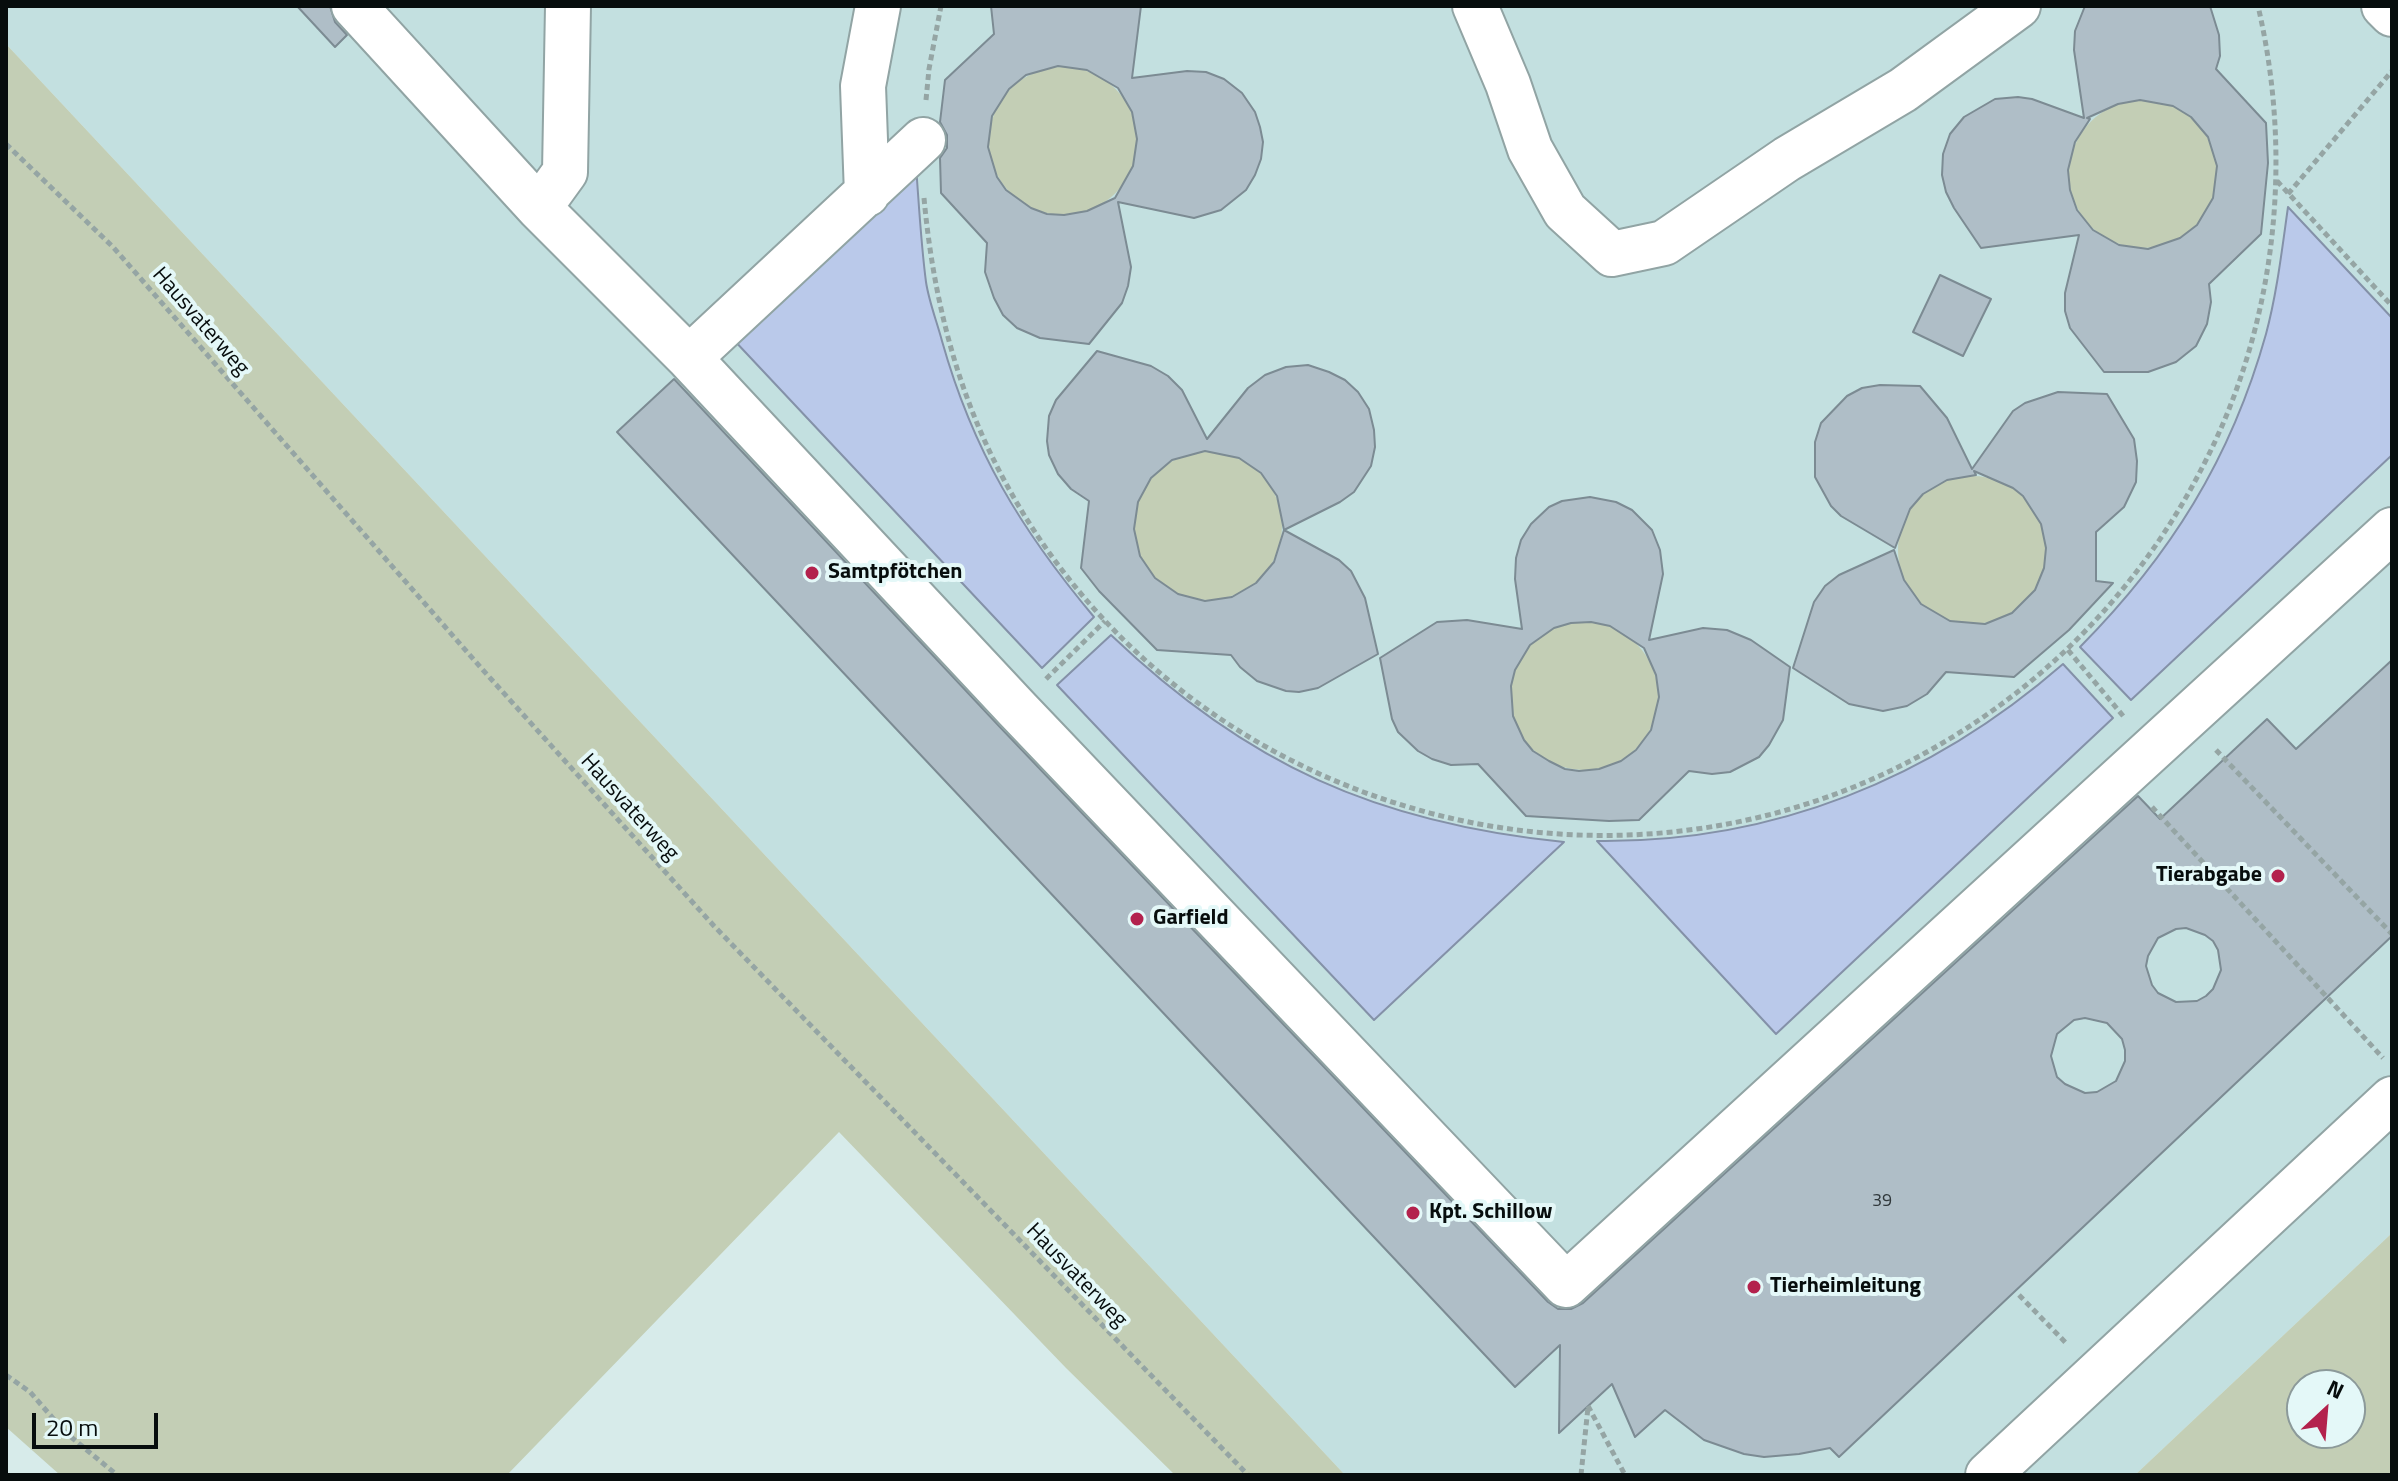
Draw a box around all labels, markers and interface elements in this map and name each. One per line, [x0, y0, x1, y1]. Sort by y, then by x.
street label: Hausvaterweg [146, 263, 254, 381]
place label: Samtpfötchen [828, 560, 962, 586]
marker: Samtpfötchen [803, 564, 821, 582]
street label: Hausvaterweg [574, 749, 684, 867]
place label: Tierabgabe [2156, 863, 2262, 889]
marker: Tierabgabe [2269, 867, 2287, 885]
place label: Garfield [1153, 906, 1229, 932]
marker: Garfield [1128, 910, 1146, 928]
house number: 39 [1872, 1191, 1892, 1213]
place label: Kpt. Schillow [1429, 1200, 1553, 1226]
marker: Kpt. Schillow [1404, 1204, 1422, 1222]
street label: Hausvaterweg [1020, 1218, 1132, 1334]
place label: Tierheimleitung [1770, 1274, 1921, 1300]
marker: Tierheimleitung [1745, 1278, 1763, 1296]
north arrow [2286, 1369, 2366, 1449]
text: N [2321, 1371, 2350, 1408]
scale bar [36, 1397, 162, 1447]
text: 20 m [46, 1409, 98, 1445]

